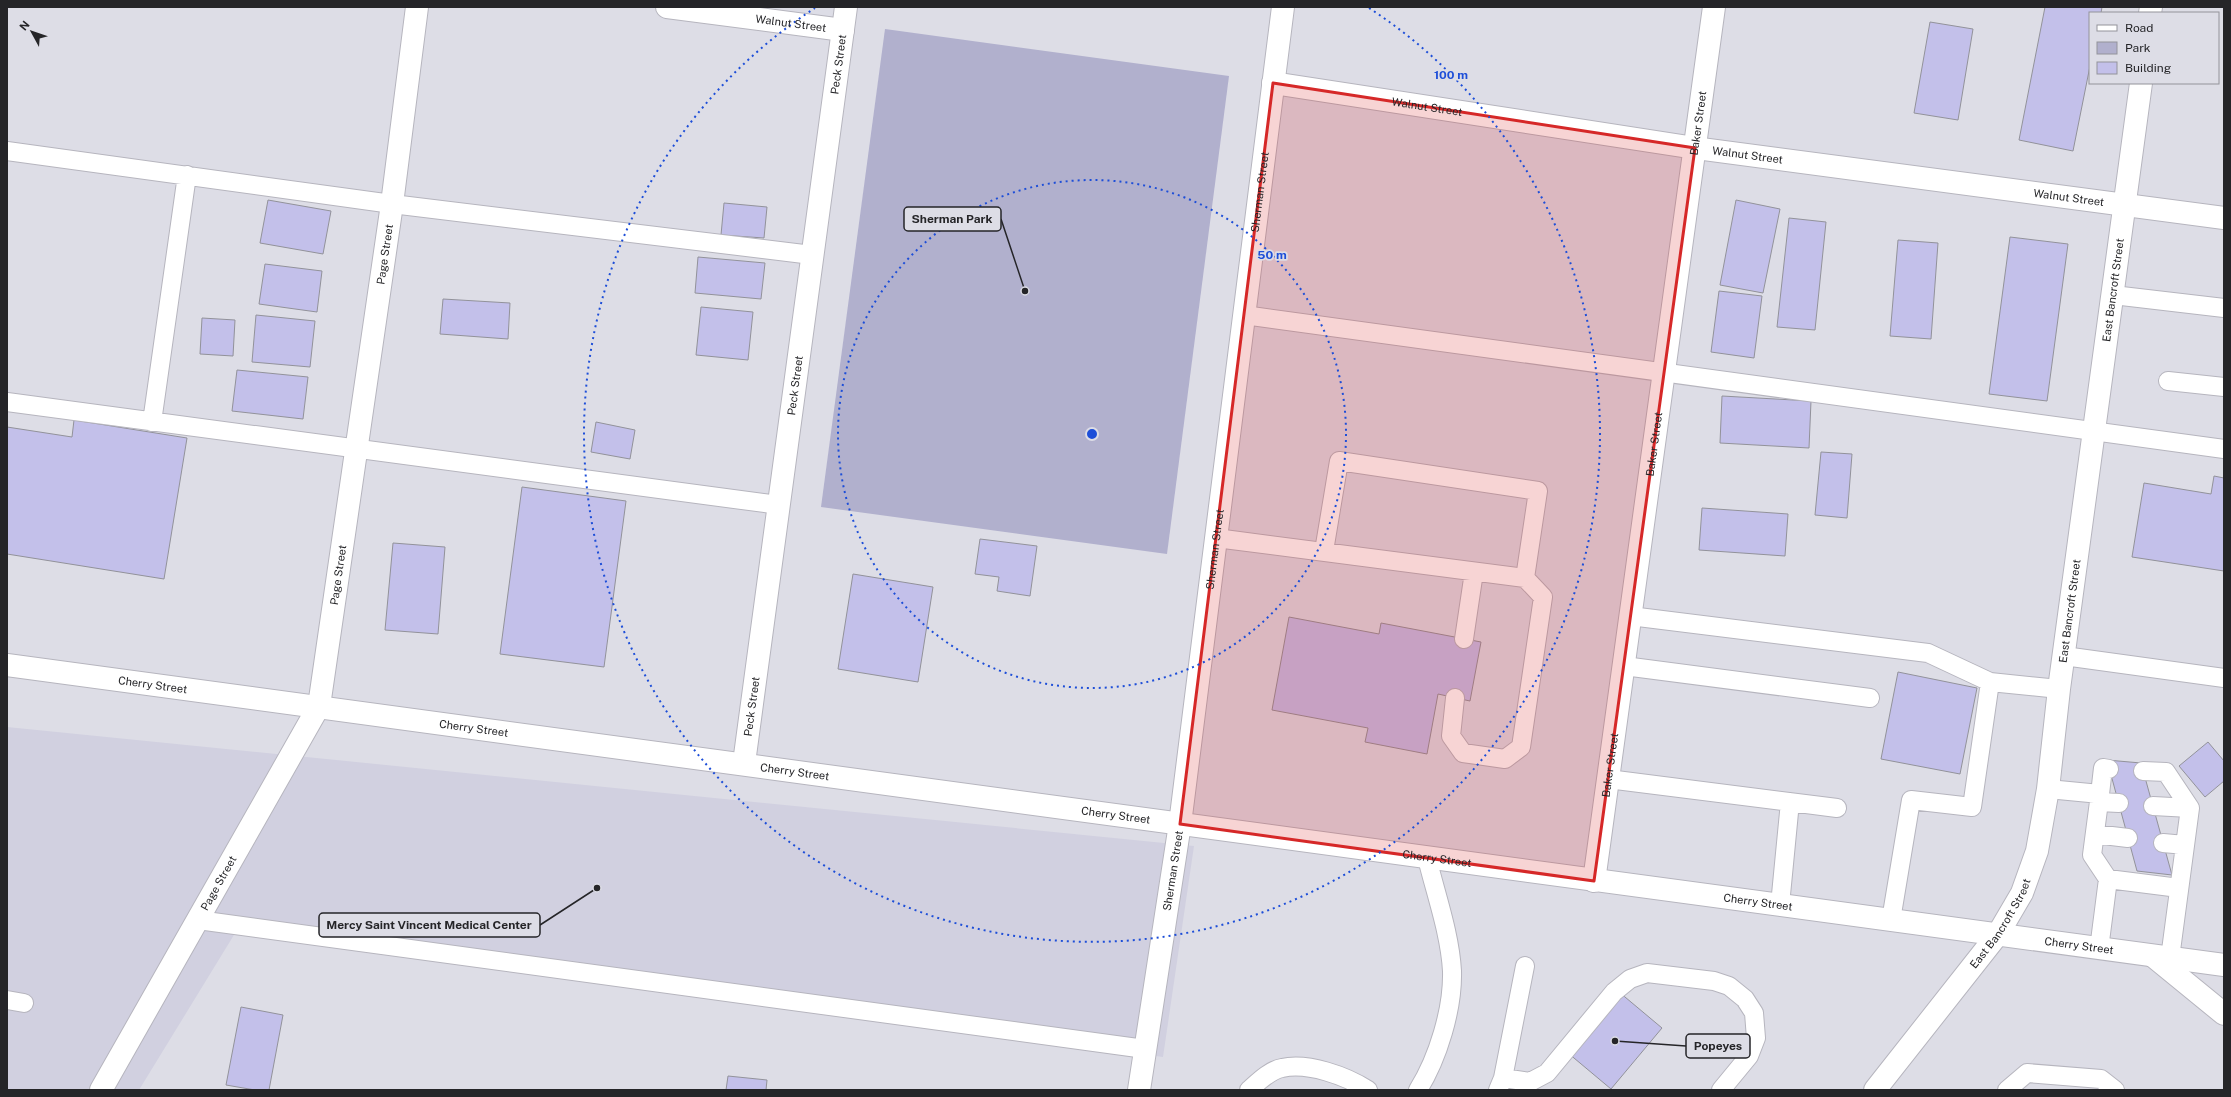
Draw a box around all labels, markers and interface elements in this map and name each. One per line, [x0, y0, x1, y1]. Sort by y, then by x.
north arrow [12, 12, 52, 52]
legend [2089, 12, 2219, 84]
street label: Walnut Street [755, 13, 827, 34]
text: N [17, 18, 32, 33]
text: Road [2125, 21, 2153, 35]
street label: Peck Street [828, 34, 848, 95]
text: Park [2125, 41, 2151, 55]
text: Building [2125, 61, 2171, 75]
text: 100 m [1434, 68, 1468, 82]
street label: Baker Street [1688, 90, 1708, 156]
street label: Walnut Street [1391, 95, 1463, 118]
street label: Walnut Street [1711, 144, 1784, 166]
street label: Sherman Street [1249, 151, 1271, 233]
street label: Walnut Street [2033, 187, 2105, 208]
callout: Sherman Park [904, 207, 1001, 231]
text: Sherman Park [912, 212, 993, 226]
street label: Page Street [374, 223, 395, 285]
street label: East Bancroft Street [2100, 237, 2126, 342]
text: 50 m [1257, 248, 1287, 262]
street label: Peck Street [785, 355, 805, 416]
street label: Baker Street [1644, 411, 1664, 477]
centre of rings [1085, 427, 1099, 441]
street label: Sherman Street [1204, 508, 1226, 590]
street label: Page Street [328, 544, 348, 606]
street label: East Bancroft Street [2057, 559, 2082, 664]
street label: Cherry Street [117, 674, 188, 695]
street label: Peck Street [742, 676, 762, 737]
street label: Cherry Street [438, 718, 509, 739]
street label: Baker Street [1600, 732, 1620, 798]
street label: Cherry Street [760, 761, 830, 782]
street label: Cherry Street [1081, 804, 1151, 826]
street label: Sherman Street [1161, 830, 1185, 912]
street label: Cherry Street [1402, 848, 1472, 869]
street label: Page Street [198, 854, 239, 912]
street label: East Bancroft Street [1967, 877, 2033, 971]
street label: Cherry Street [1723, 891, 1793, 913]
callout: Mercy Saint Vincent Medical Center [319, 913, 540, 937]
text: Mercy Saint Vincent Medical Center [326, 918, 532, 932]
street label: Cherry Street [2044, 935, 2114, 956]
callout: Popeyes [1686, 1034, 1750, 1058]
text: Popeyes [1694, 1039, 1742, 1053]

